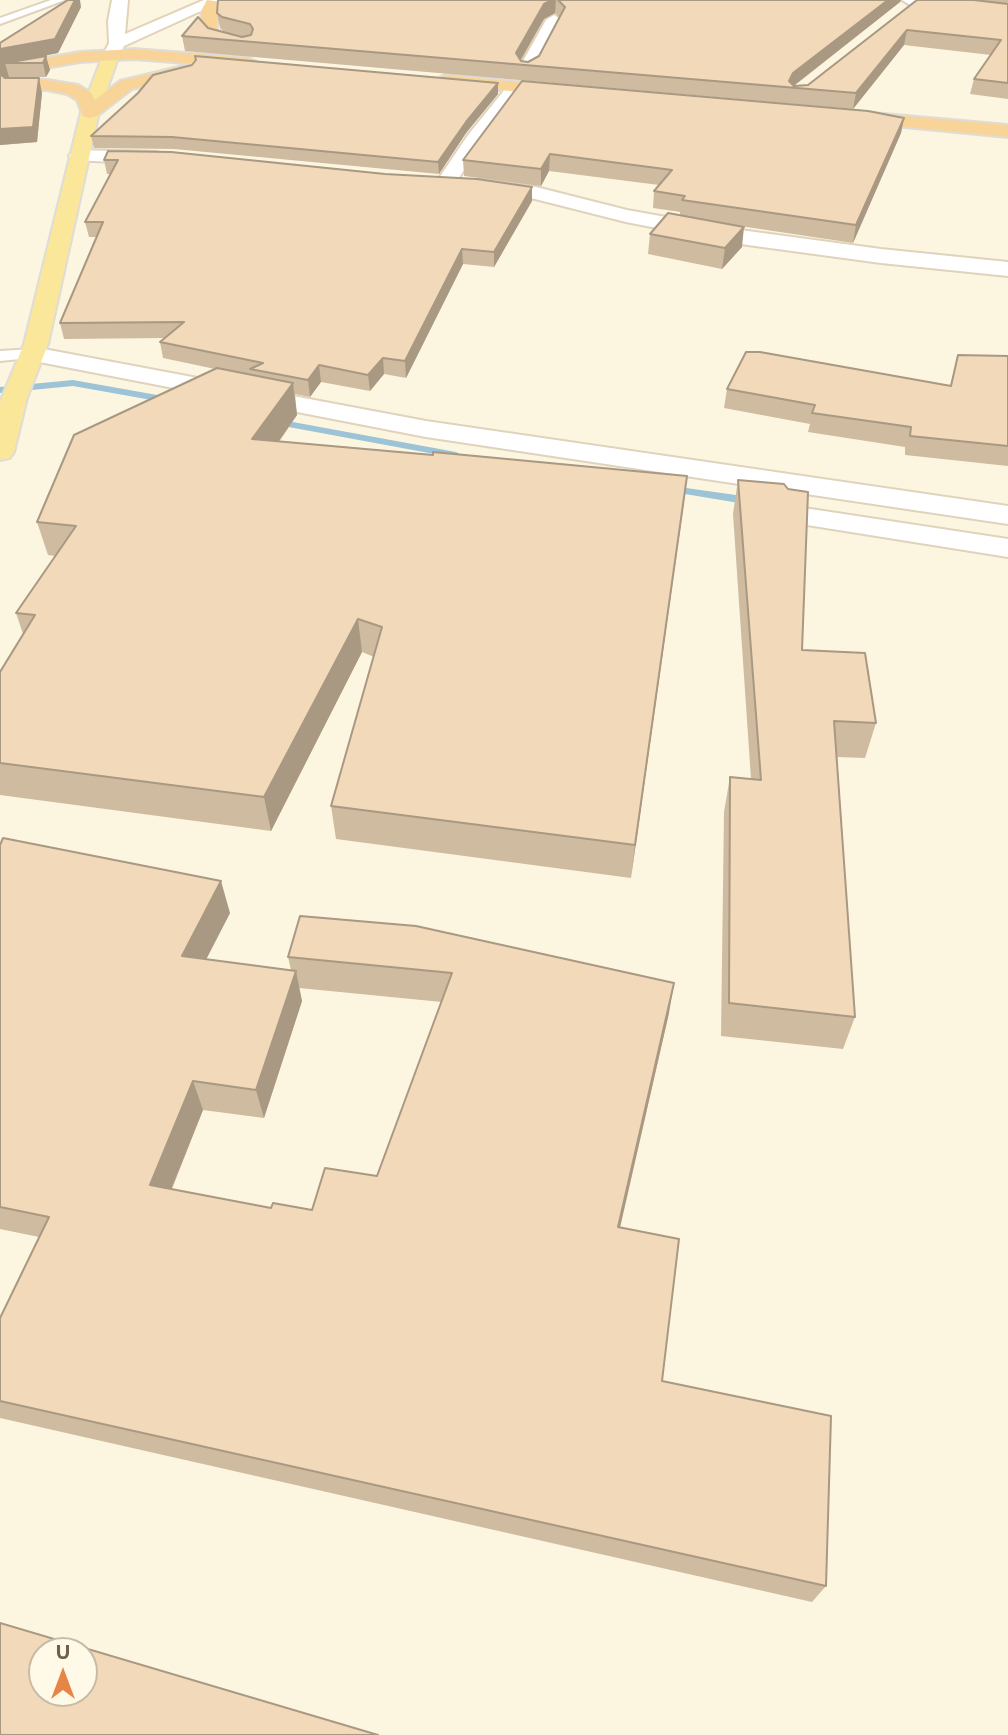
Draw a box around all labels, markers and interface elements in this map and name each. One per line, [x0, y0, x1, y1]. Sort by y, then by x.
north arrow [28, 1637, 98, 1707]
text: U [56, 1641, 70, 1664]

